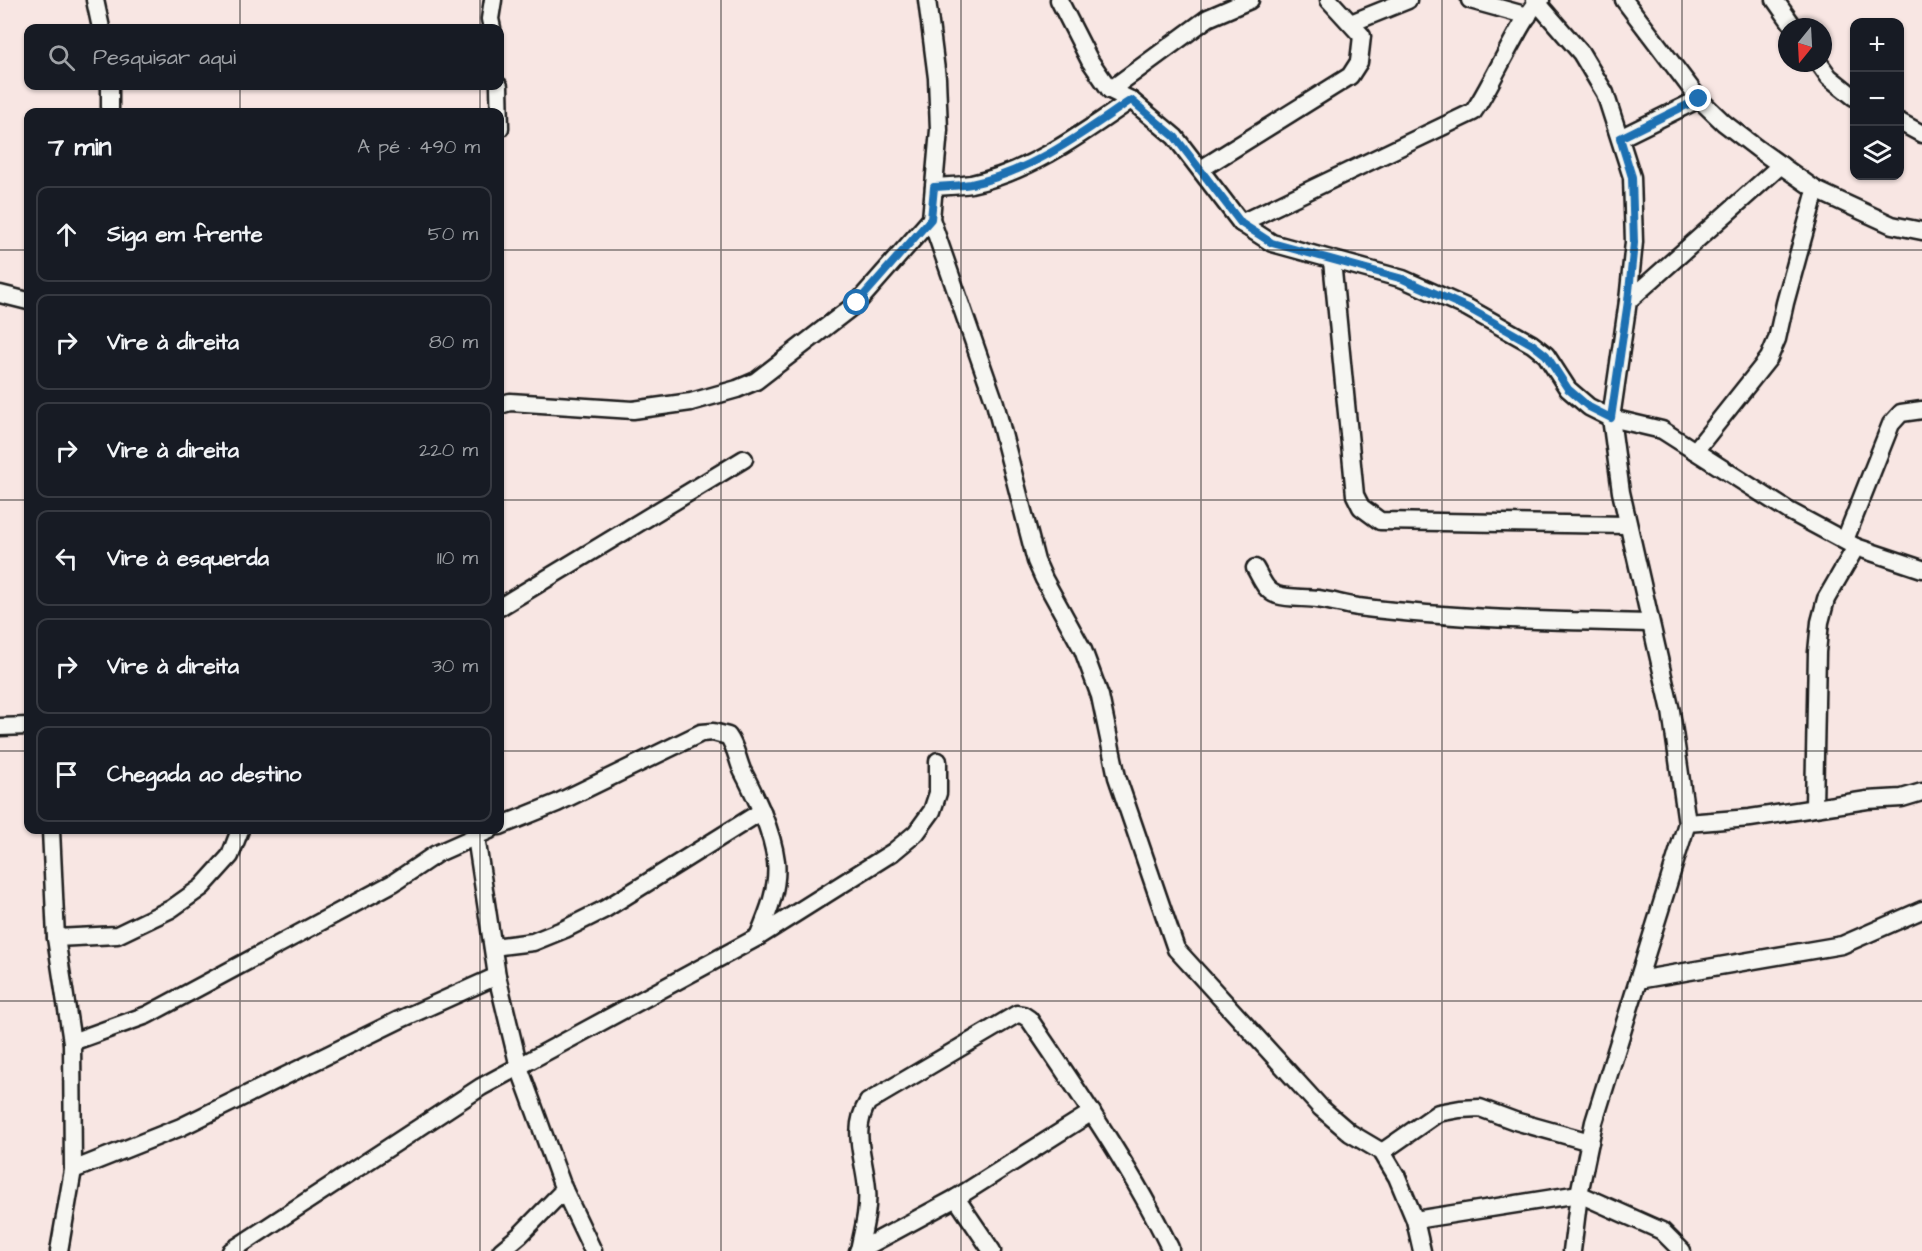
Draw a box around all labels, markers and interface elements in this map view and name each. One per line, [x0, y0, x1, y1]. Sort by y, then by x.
north arrow [1778, 18, 1832, 72]
map controls [1850, 18, 1904, 180]
button: + [1850, 18, 1904, 72]
search box [24, 24, 504, 90]
icon: search [45, 41, 78, 74]
text: Pesquisar aqui [93, 42, 236, 73]
button: − [1850, 72, 1904, 126]
route end [1685, 85, 1711, 111]
button: layers [1850, 126, 1904, 180]
text: 7 min [48, 129, 112, 165]
text: A pé · 490 m [357, 133, 480, 161]
icon: ahead [50, 218, 83, 251]
text: Siga em frente [107, 219, 263, 250]
text: 50 m [428, 220, 478, 248]
route start [843, 289, 869, 315]
icon: right [50, 326, 83, 359]
text: Vire à direita [107, 327, 239, 358]
text: 80 m [429, 328, 478, 356]
icon: right [50, 434, 83, 467]
text: Vire à direita [107, 435, 239, 466]
text: 220 m [419, 436, 478, 464]
icon: left [50, 542, 83, 575]
text: Vire à esquerda [107, 543, 269, 574]
text: 110 m [437, 544, 478, 572]
icon: right [50, 650, 83, 683]
text: Vire à direita [107, 651, 239, 682]
text: 30 m [432, 652, 478, 680]
icon: arrive [50, 758, 83, 791]
text: Chegada ao destino [107, 759, 301, 790]

